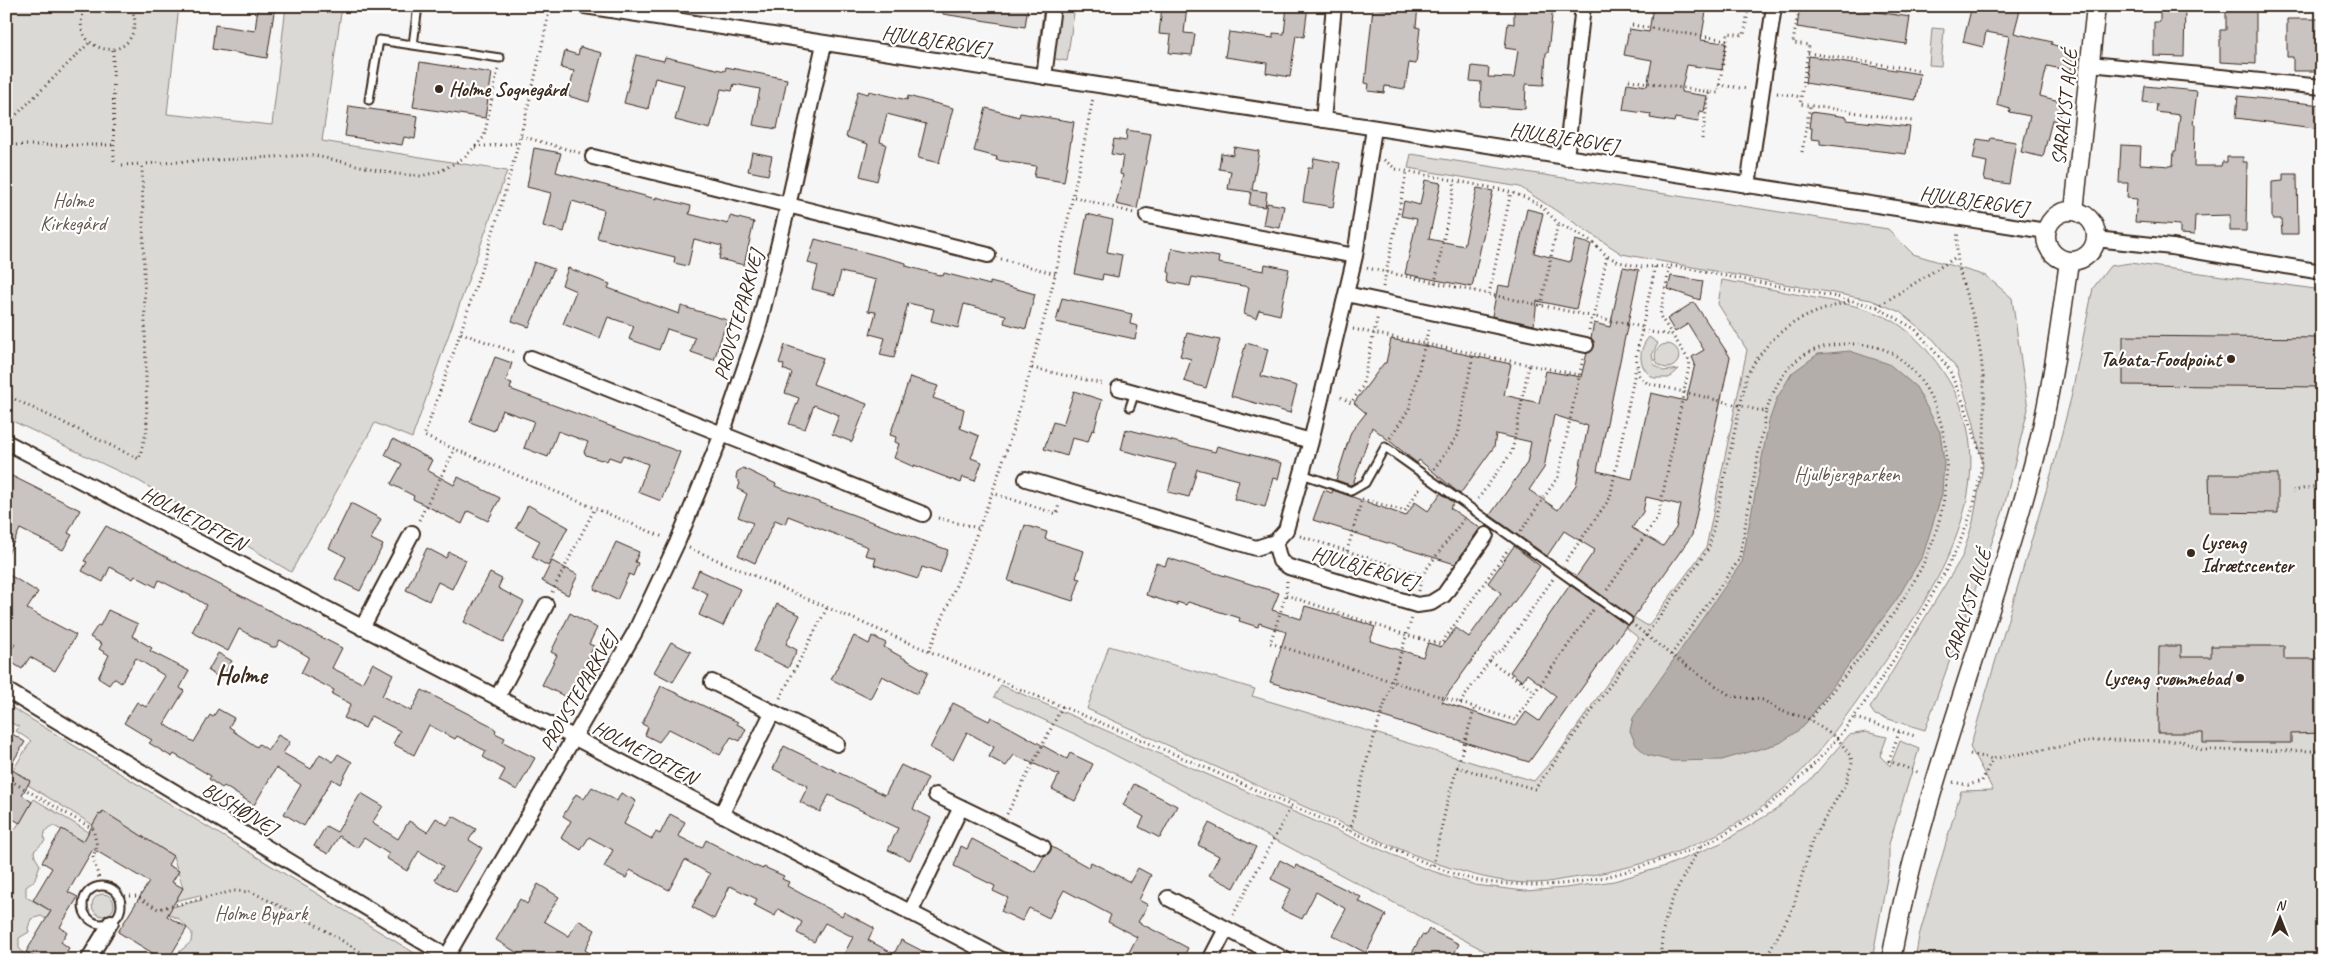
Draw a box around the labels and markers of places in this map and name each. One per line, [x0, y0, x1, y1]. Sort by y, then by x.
place label: Holme Sognegård [449, 77, 571, 102]
marker: Holme Sognegård [433, 83, 445, 95]
place label: Tabata-Foodpoint [2100, 347, 2223, 372]
marker: Tabata-Foodpoint [2225, 353, 2237, 365]
place label: Lyseng Idrætscenter [2201, 530, 2296, 578]
marker: Lyseng Idrætscenter [2185, 547, 2197, 559]
place label: Lyseng svømmebad [2104, 666, 2234, 691]
marker: Lyseng svømmebad [2234, 672, 2246, 684]

